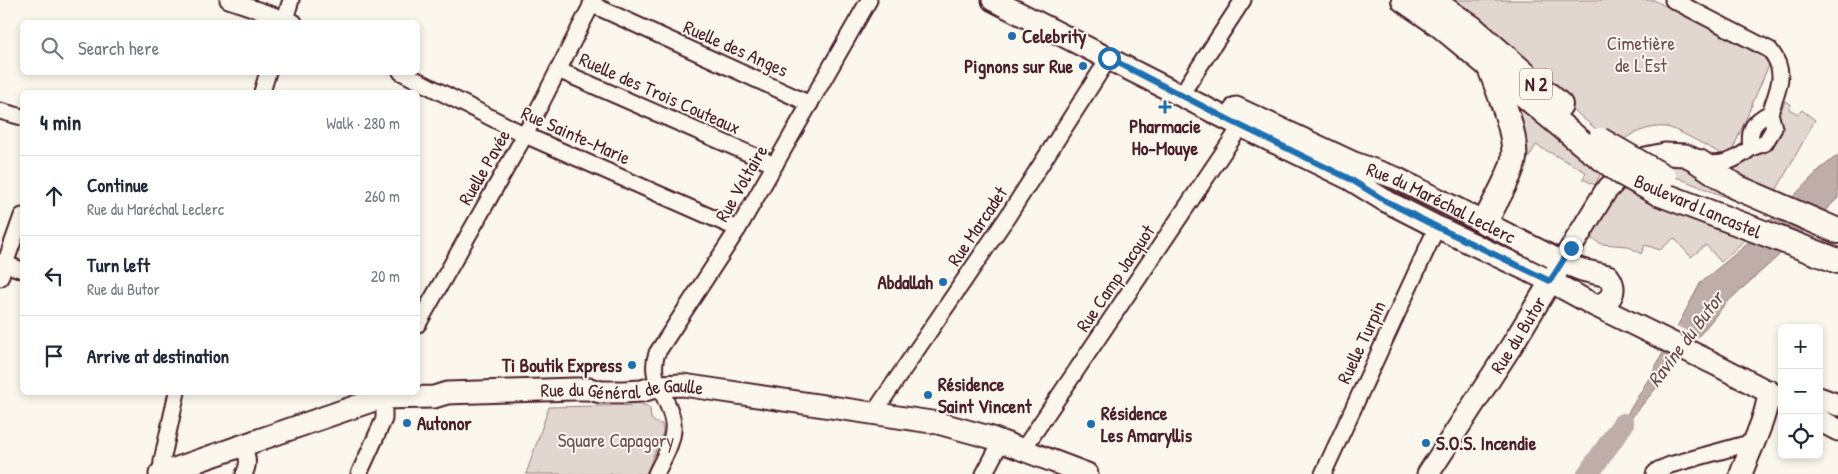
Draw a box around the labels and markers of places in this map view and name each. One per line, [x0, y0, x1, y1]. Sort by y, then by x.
place label: Celebrity [1022, 23, 1087, 50]
marker: Celebrity [1006, 30, 1018, 42]
place label: Pignons sur Rue [964, 53, 1073, 80]
marker: Pignons sur Rue [1077, 60, 1089, 72]
marker: Pharmacie Ho-Mouye [1159, 101, 1171, 113]
place label: Pharmacie Ho-Mouye [1129, 113, 1201, 162]
place label: Abdallah [877, 269, 933, 295]
marker: Abdallah [937, 276, 949, 288]
place label: Ti Boutik Express [501, 352, 623, 379]
marker: Ti Boutik Express [626, 359, 638, 371]
place label: Résidence Saint Vincent [938, 371, 1033, 419]
marker: Résidence Saint Vincent [922, 389, 934, 401]
place label: Résidence Les Amaryllis [1101, 400, 1193, 449]
place label: Autonor [417, 410, 472, 436]
marker: Autonor [401, 417, 413, 429]
marker: Résidence Les Amaryllis [1085, 418, 1097, 430]
place label: S.O.S. Incendie [1436, 430, 1537, 456]
marker: S.O.S. Incendie [1420, 437, 1432, 449]

